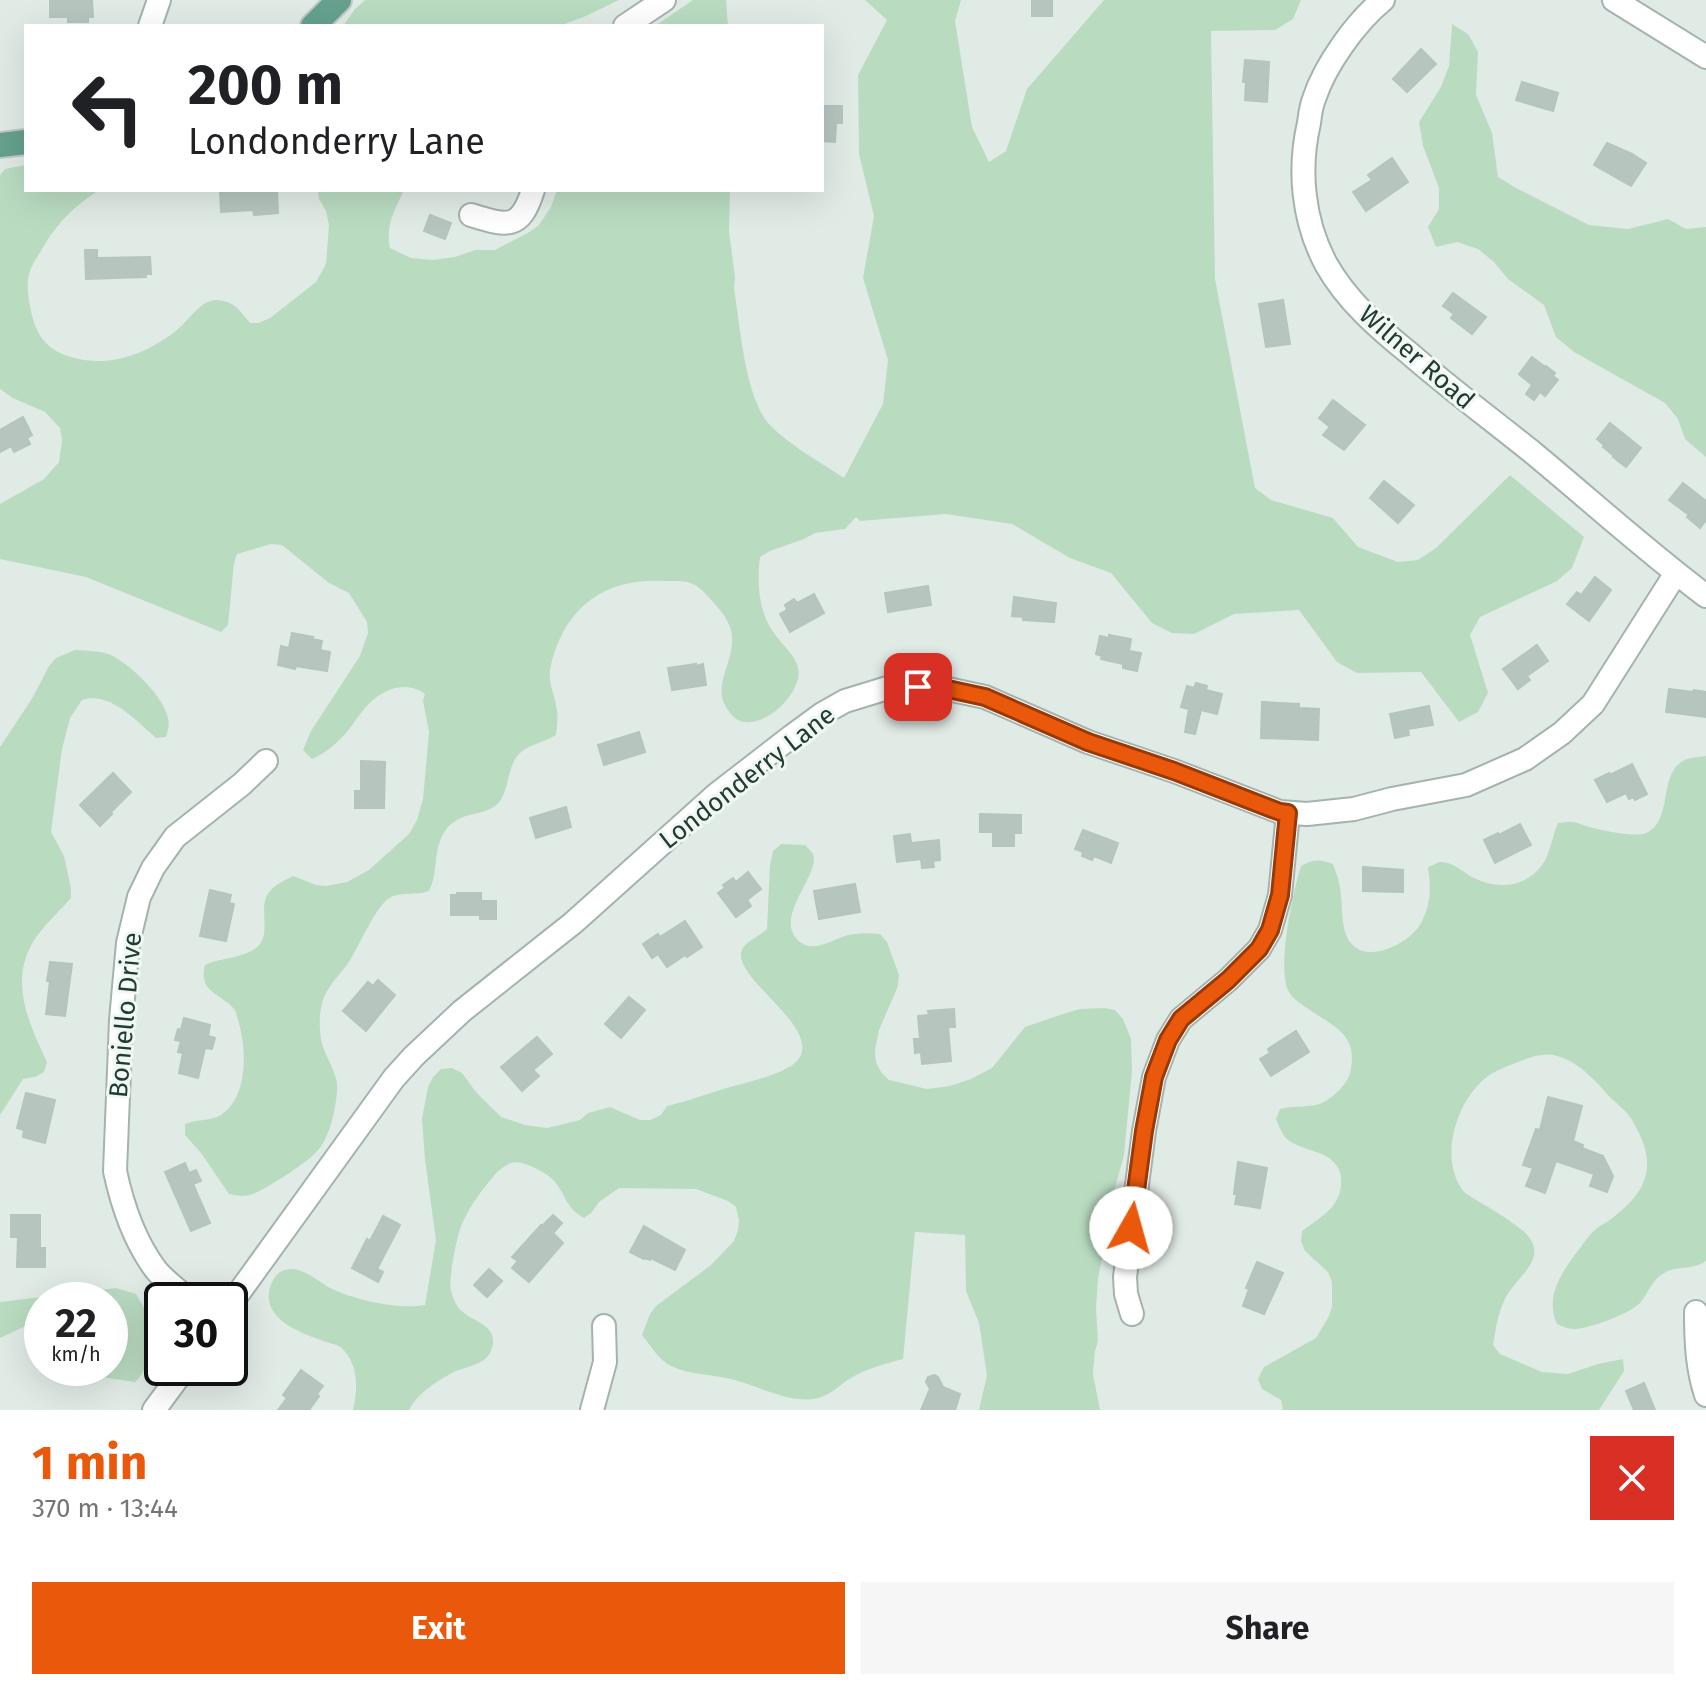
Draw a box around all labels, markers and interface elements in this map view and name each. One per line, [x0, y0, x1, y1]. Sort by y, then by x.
text: 200 m [188, 52, 343, 119]
icon: left [56, 56, 160, 160]
text: Londonderry Lane [188, 120, 485, 164]
street label: Wilner Road [1353, 299, 1481, 416]
pin [884, 653, 952, 721]
icon: arrive [896, 665, 940, 709]
street label: Londonderry Lane [653, 699, 841, 856]
street label: Boniello Drive [103, 931, 148, 1099]
position arrow [1089, 1186, 1173, 1270]
speed limit sign: 30 [144, 1282, 248, 1386]
text: 22 [55, 1300, 97, 1348]
text: km/h [51, 1342, 101, 1366]
text: 1 min [32, 1434, 147, 1492]
button: close [1590, 1436, 1674, 1520]
text: 370 m · 13:44 [32, 1493, 178, 1524]
button: Exit [32, 1582, 845, 1674]
button: Share [861, 1582, 1674, 1674]

